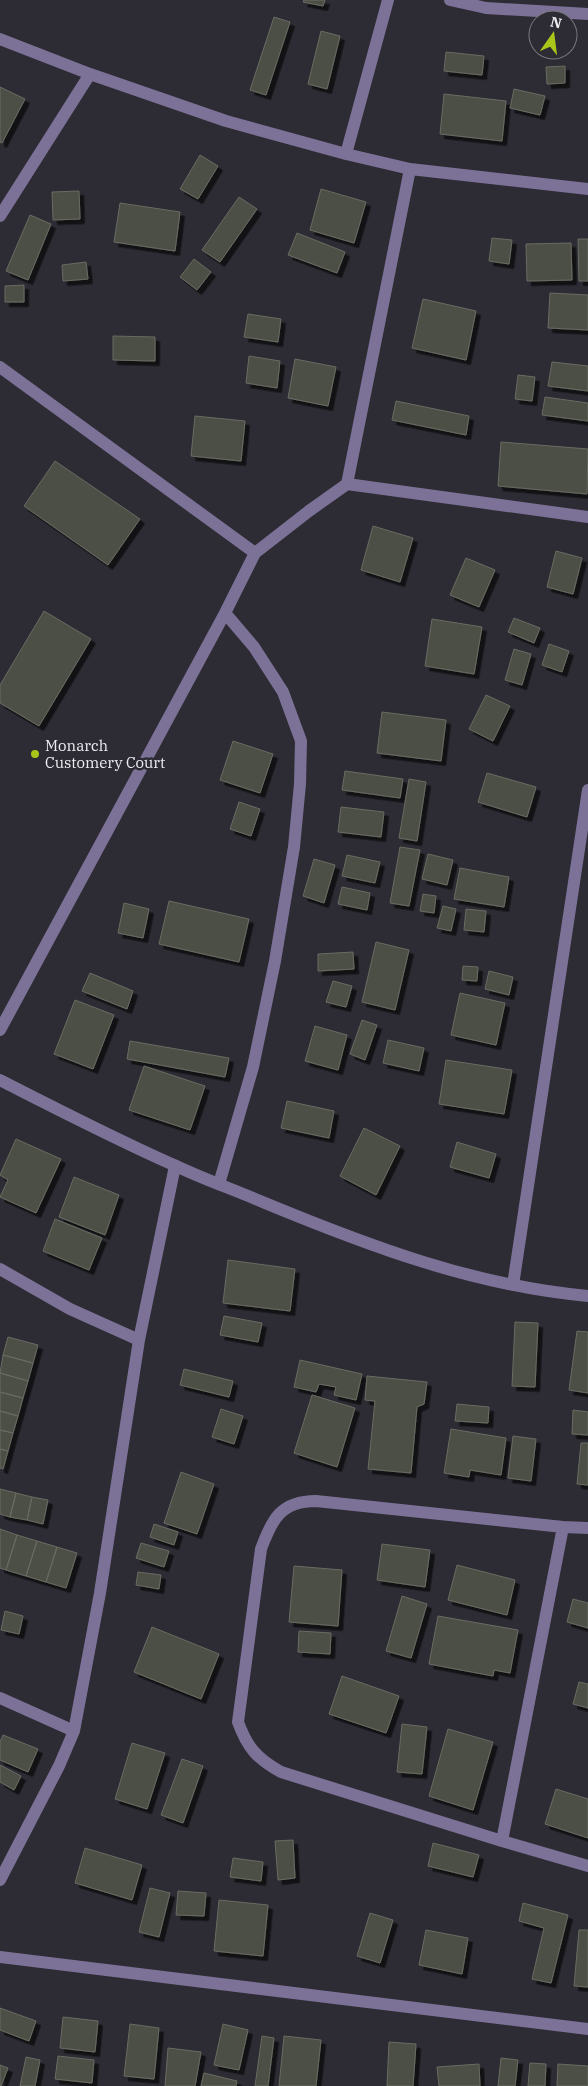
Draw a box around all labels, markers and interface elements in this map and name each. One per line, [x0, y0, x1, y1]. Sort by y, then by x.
north arrow [528, 10, 578, 60]
text: N [549, 12, 564, 32]
place label: Monarch Customery Court [45, 736, 165, 772]
marker: Monarch Customery Court [29, 748, 41, 760]

